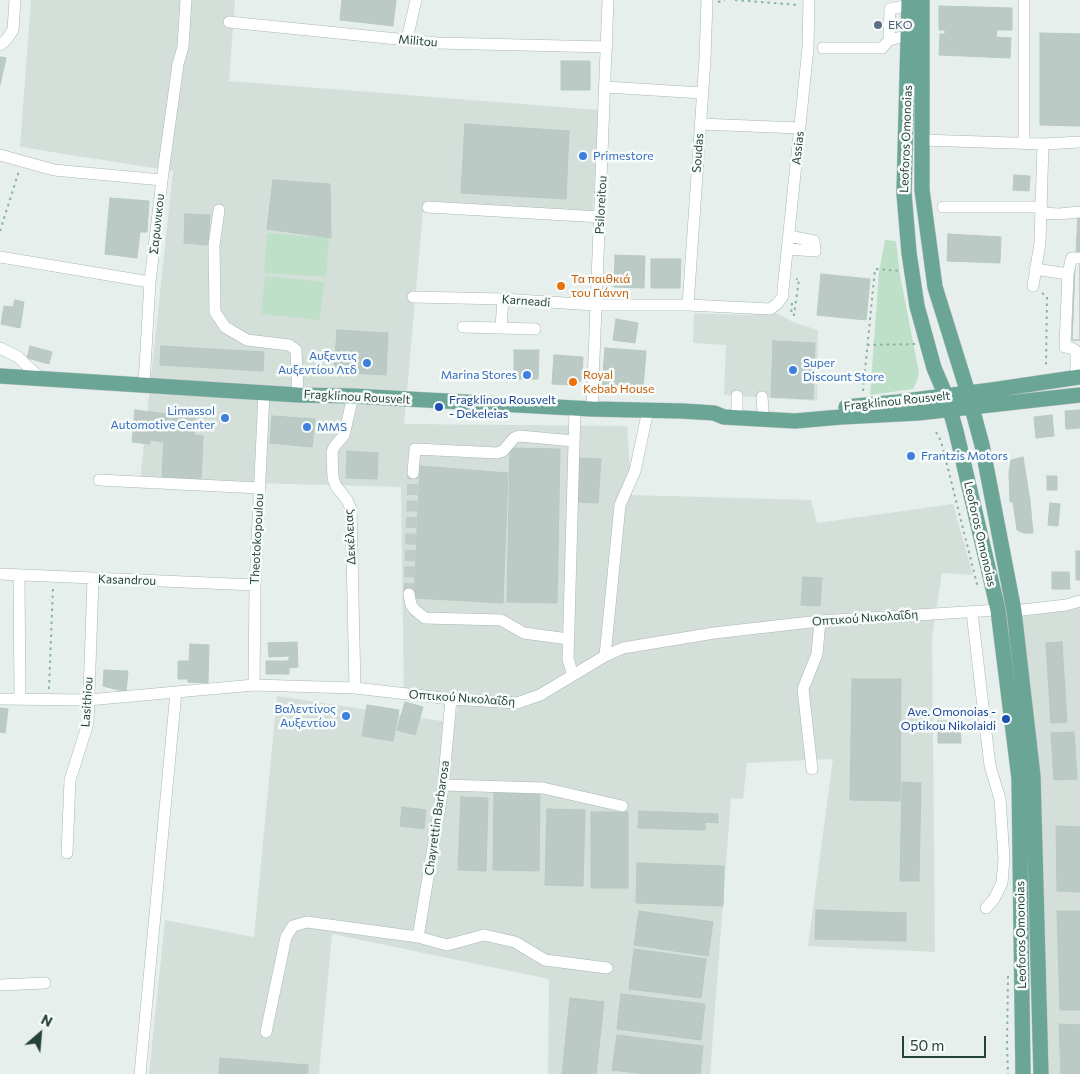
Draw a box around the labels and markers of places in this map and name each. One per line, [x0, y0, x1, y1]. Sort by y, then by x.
place label: EKO [888, 18, 913, 32]
marker: EKO [872, 19, 884, 31]
place label: Primestore [593, 149, 654, 163]
marker: Primestore [577, 150, 589, 162]
place label: Τα παιθκιά του Γιάννη [571, 272, 630, 300]
marker: Τα παιθκιά του Γιάννη [555, 280, 567, 292]
place label: Αυξεντις Αυξεντίου Λτδ [278, 349, 357, 377]
place label: Super Discount Store [803, 356, 884, 384]
marker: Αυξεντις Αυξεντίου Λτδ [361, 357, 373, 369]
marker: Super Discount Store [787, 364, 799, 376]
place label: Marina Stores [441, 368, 517, 382]
place label: Royal Kebab House [583, 368, 654, 396]
marker: Marina Stores [521, 369, 533, 381]
marker: Royal Kebab House [567, 376, 579, 388]
place label: Fragklinou Rousvelt - Dekeleias [449, 393, 556, 421]
marker: Fragklinou Rousvelt - Dekeleias [433, 401, 445, 413]
place label: Limassol Automotive Center [111, 404, 215, 432]
marker: Limassol Automotive Center [219, 412, 231, 424]
place label: MMS [317, 420, 347, 434]
marker: MMS [301, 421, 313, 433]
place label: Frantzis Motors [921, 449, 1008, 463]
marker: Frantzis Motors [905, 450, 917, 462]
place label: Βαλεντίνος Αυξεντίου [274, 702, 336, 730]
place label: Ave. Omonoias - Optikou Nikolaidi [901, 705, 996, 733]
marker: Βαλεντίνος Αυξεντίου [340, 710, 352, 722]
marker: Ave. Omonoias - Optikou Nikolaidi [1000, 713, 1012, 725]

